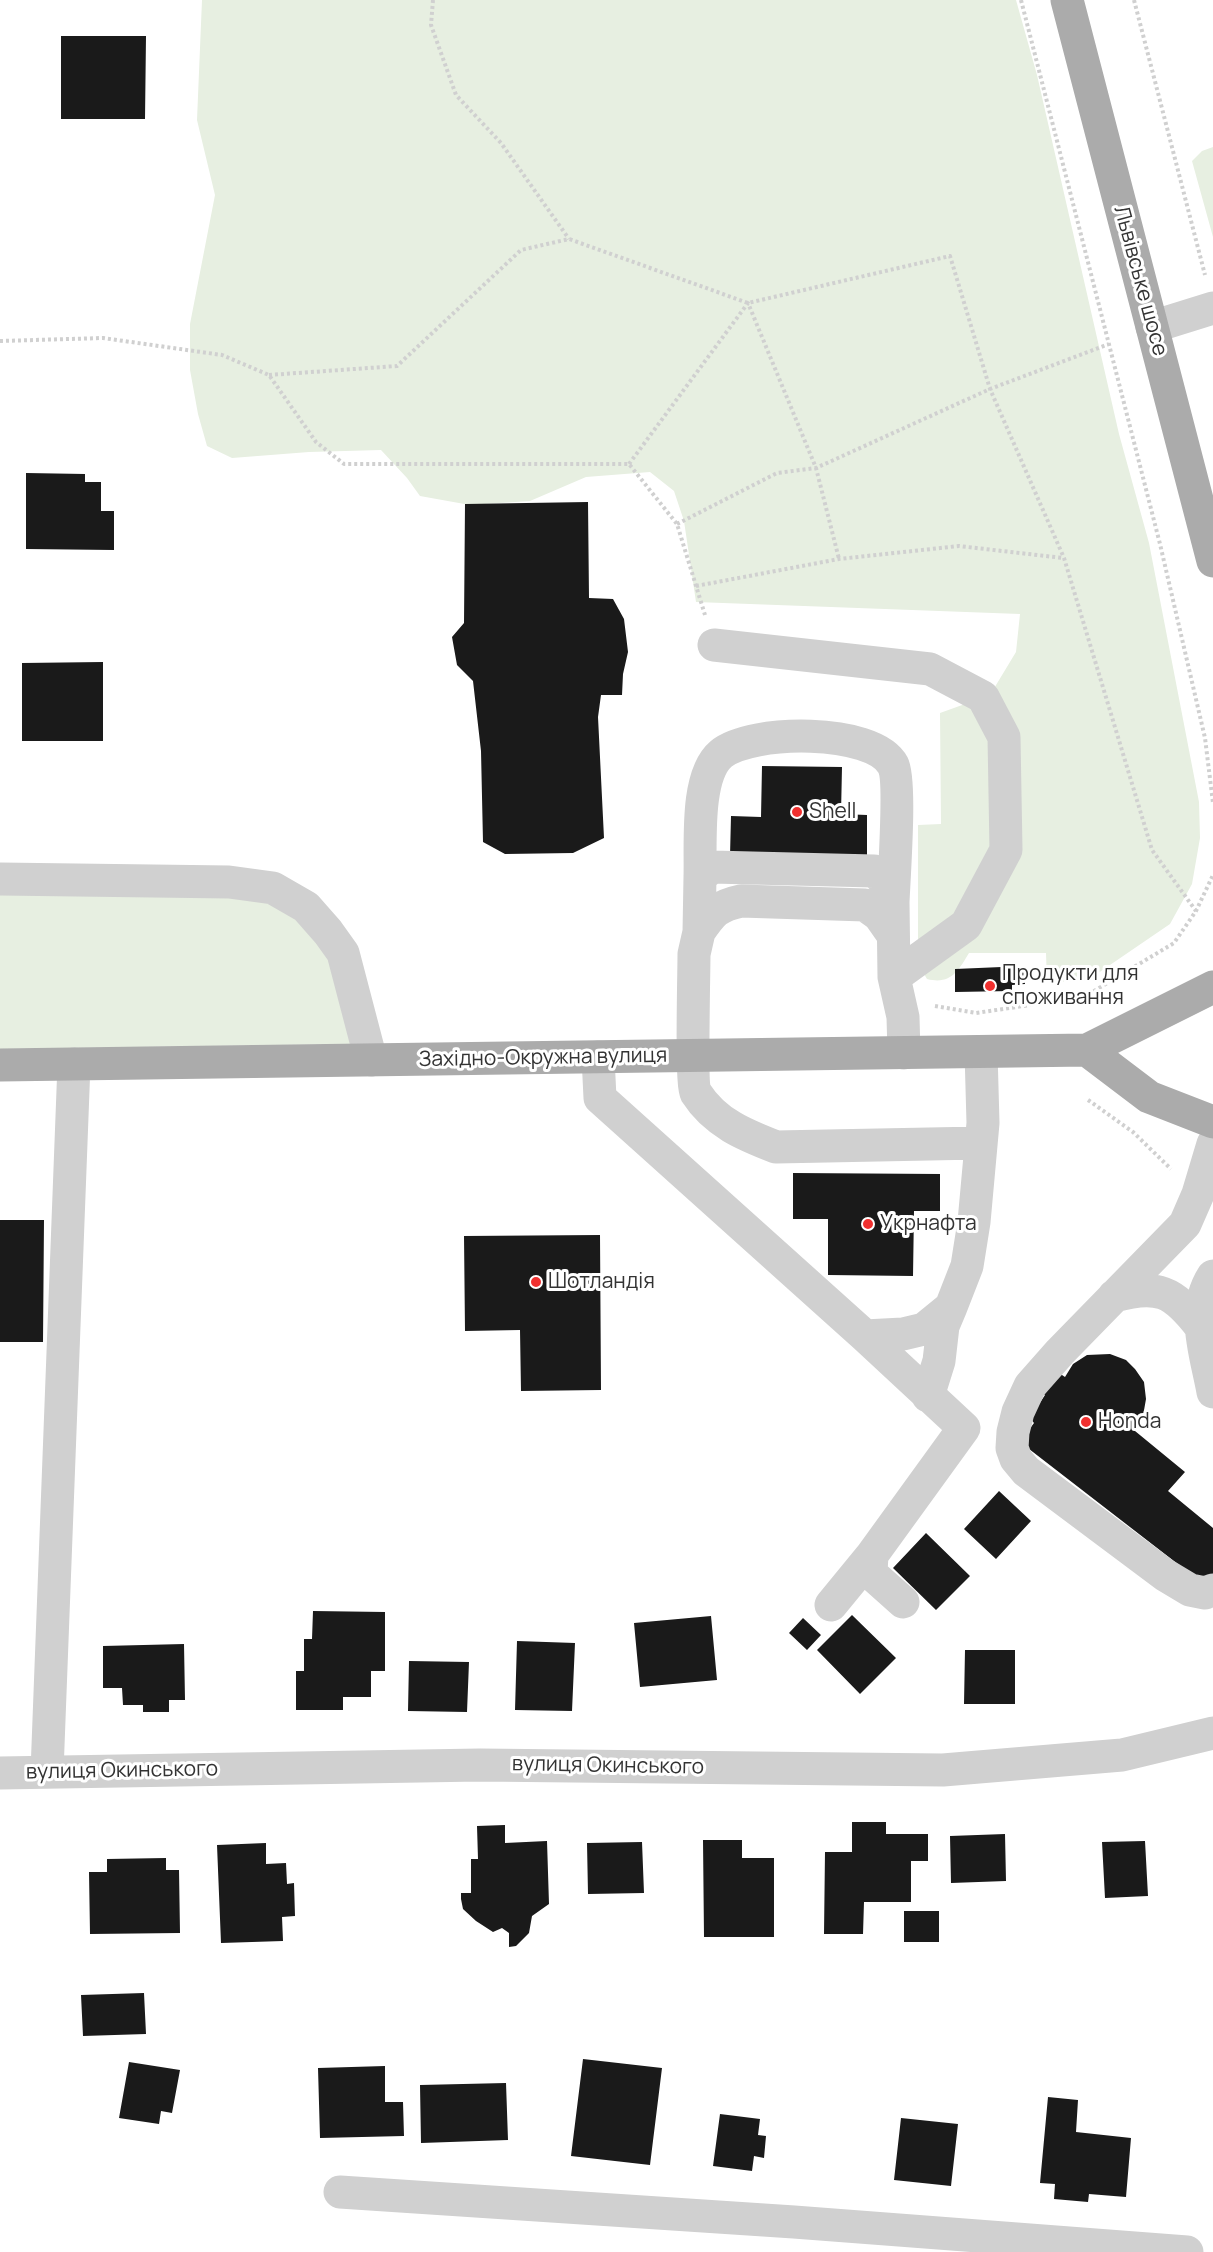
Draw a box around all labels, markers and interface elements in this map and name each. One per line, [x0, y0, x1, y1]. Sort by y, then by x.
street label: Львівське шосе [1108, 203, 1172, 359]
place label: Shell [809, 799, 857, 825]
marker: Shell [790, 805, 804, 819]
place label: Продукти для споживання [1002, 961, 1138, 1011]
marker: Продукти для споживання [983, 979, 997, 993]
street label: Західно-Окружна вулиця [419, 1043, 667, 1073]
place label: Укрнафта [880, 1211, 977, 1237]
marker: Укрнафта [861, 1217, 875, 1231]
place label: Шотландія [548, 1269, 655, 1295]
marker: Шотландія [529, 1275, 543, 1289]
place label: Honda [1098, 1409, 1161, 1435]
marker: Honda [1079, 1415, 1093, 1429]
street label: вулиця Окинського [512, 1752, 704, 1780]
street label: вулиця Окинського [26, 1757, 218, 1785]

